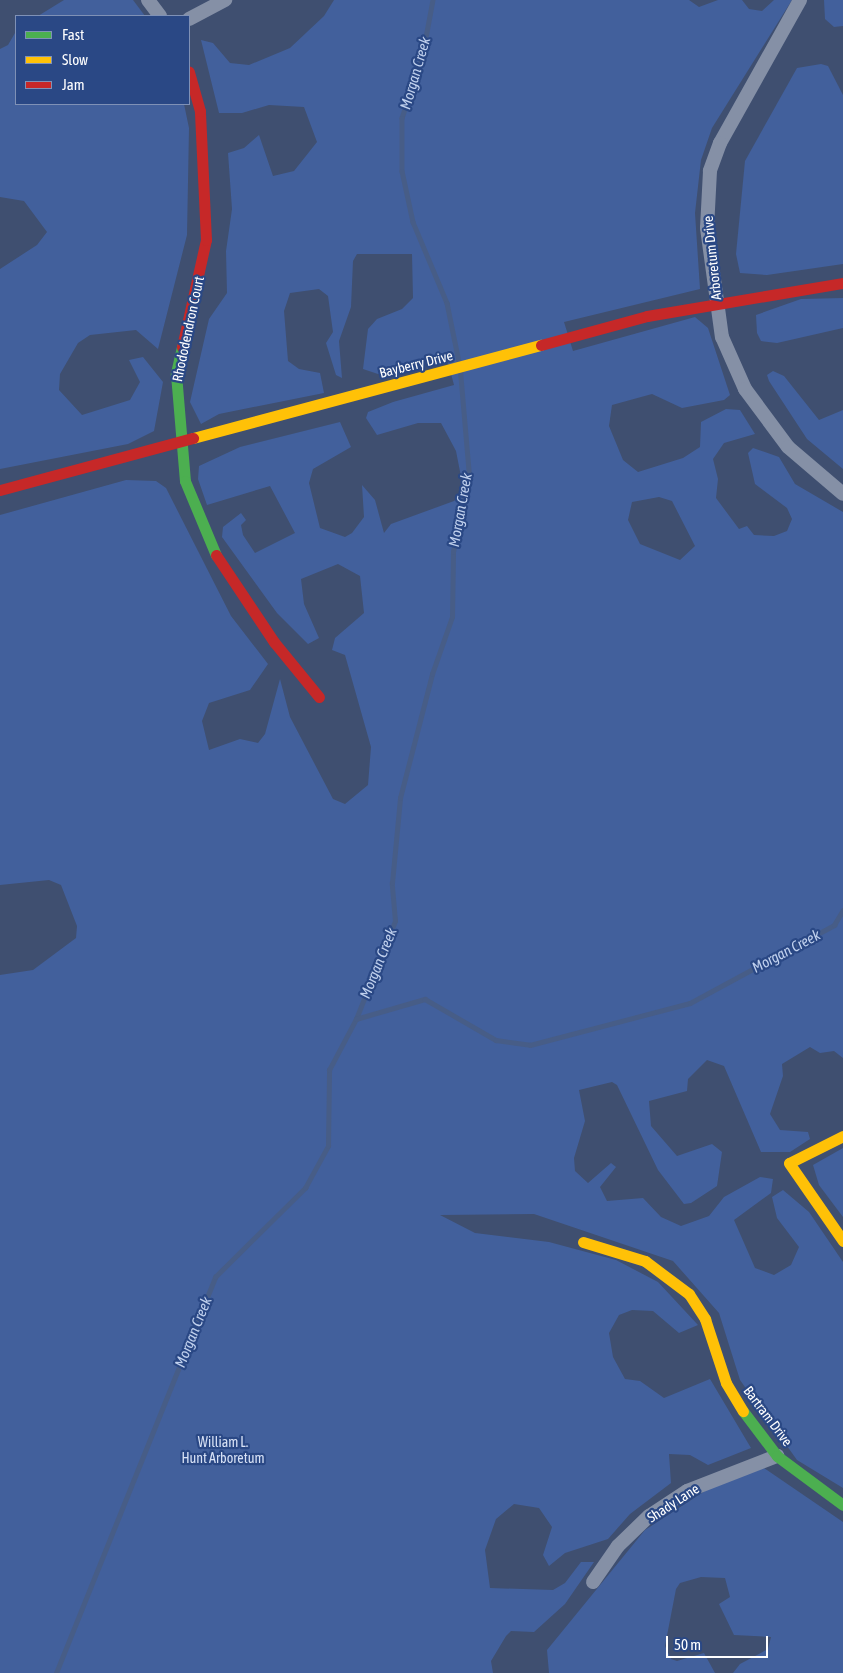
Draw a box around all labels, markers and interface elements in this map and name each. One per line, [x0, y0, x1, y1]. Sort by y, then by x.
legend [15, 15, 190, 105]
text: Fast [62, 26, 84, 43]
water label: Morgan Creek [396, 35, 434, 111]
text: Slow [62, 51, 88, 68]
text: Jam [62, 76, 85, 93]
street label: Arboretum Drive [699, 215, 725, 301]
street label: Rhododendron Court [169, 275, 207, 383]
street label: Bayberry Drive [378, 347, 454, 381]
water label: Morgan Creek [445, 472, 475, 548]
water label: Morgan Creek [356, 925, 400, 1001]
water label: Morgan Creek [749, 925, 823, 977]
water label: Morgan Creek [171, 1294, 215, 1370]
street label: Bartram Drive [740, 1383, 796, 1449]
park label: William L. Hunt Arboretum [181, 1434, 265, 1466]
street label: Shady Lane [644, 1480, 702, 1526]
scale bar [668, 1626, 770, 1658]
text: 50 m [674, 1636, 701, 1653]

